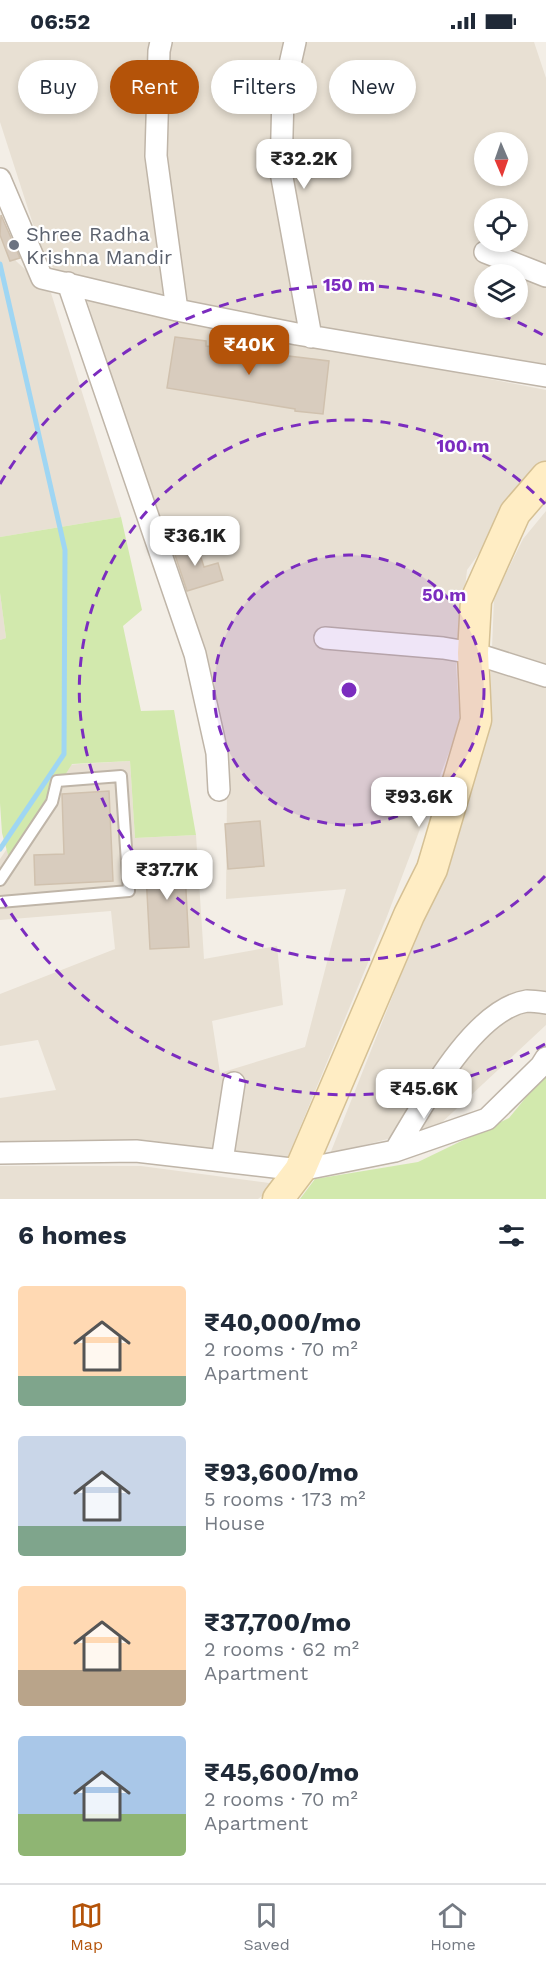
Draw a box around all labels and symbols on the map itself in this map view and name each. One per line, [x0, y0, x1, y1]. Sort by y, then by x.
north arrow [474, 132, 528, 186]
pin: ₹32.2K [255, 139, 353, 190]
place label: Shree Radha Krishna Mandir [26, 222, 172, 269]
marker: Shree Radha Krishna Mandir [7, 238, 21, 252]
text: 150 m [323, 274, 375, 295]
pin: ₹40K [213, 325, 285, 376]
text: 100 m [436, 435, 490, 456]
pin: ₹36.1K [146, 516, 244, 567]
text: 50 m [422, 584, 466, 605]
centre of rings [339, 680, 359, 700]
pin: ₹93.6K [370, 777, 468, 828]
pin: ₹37.7K [118, 850, 216, 901]
pin: ₹45.6K [375, 1069, 473, 1120]

